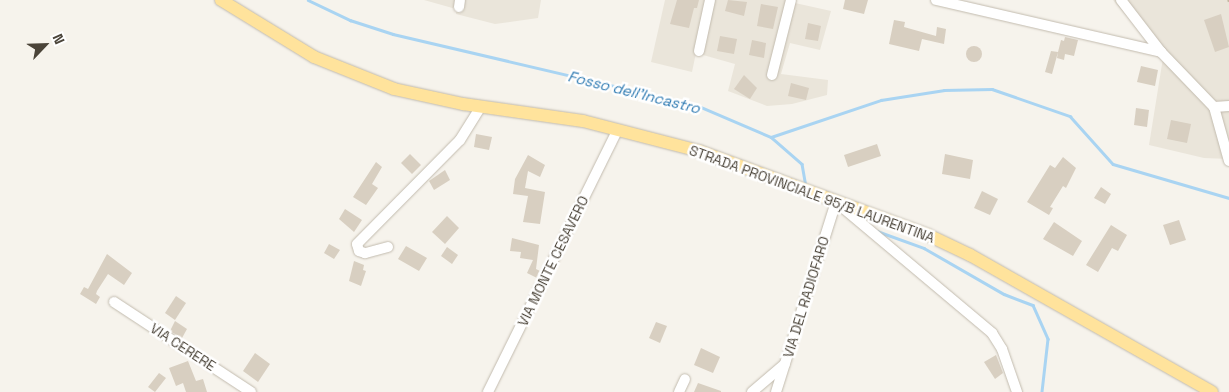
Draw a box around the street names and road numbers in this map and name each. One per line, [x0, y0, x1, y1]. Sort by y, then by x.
street label: STRADA PROVINCIALE 95/B LAURENTINA [687, 142, 937, 246]
street label: VIA MONTE CESAVERO [514, 193, 592, 329]
street label: VIA DEL RADIOFARO [779, 234, 833, 360]
street label: VIA CERERE [147, 320, 219, 374]

